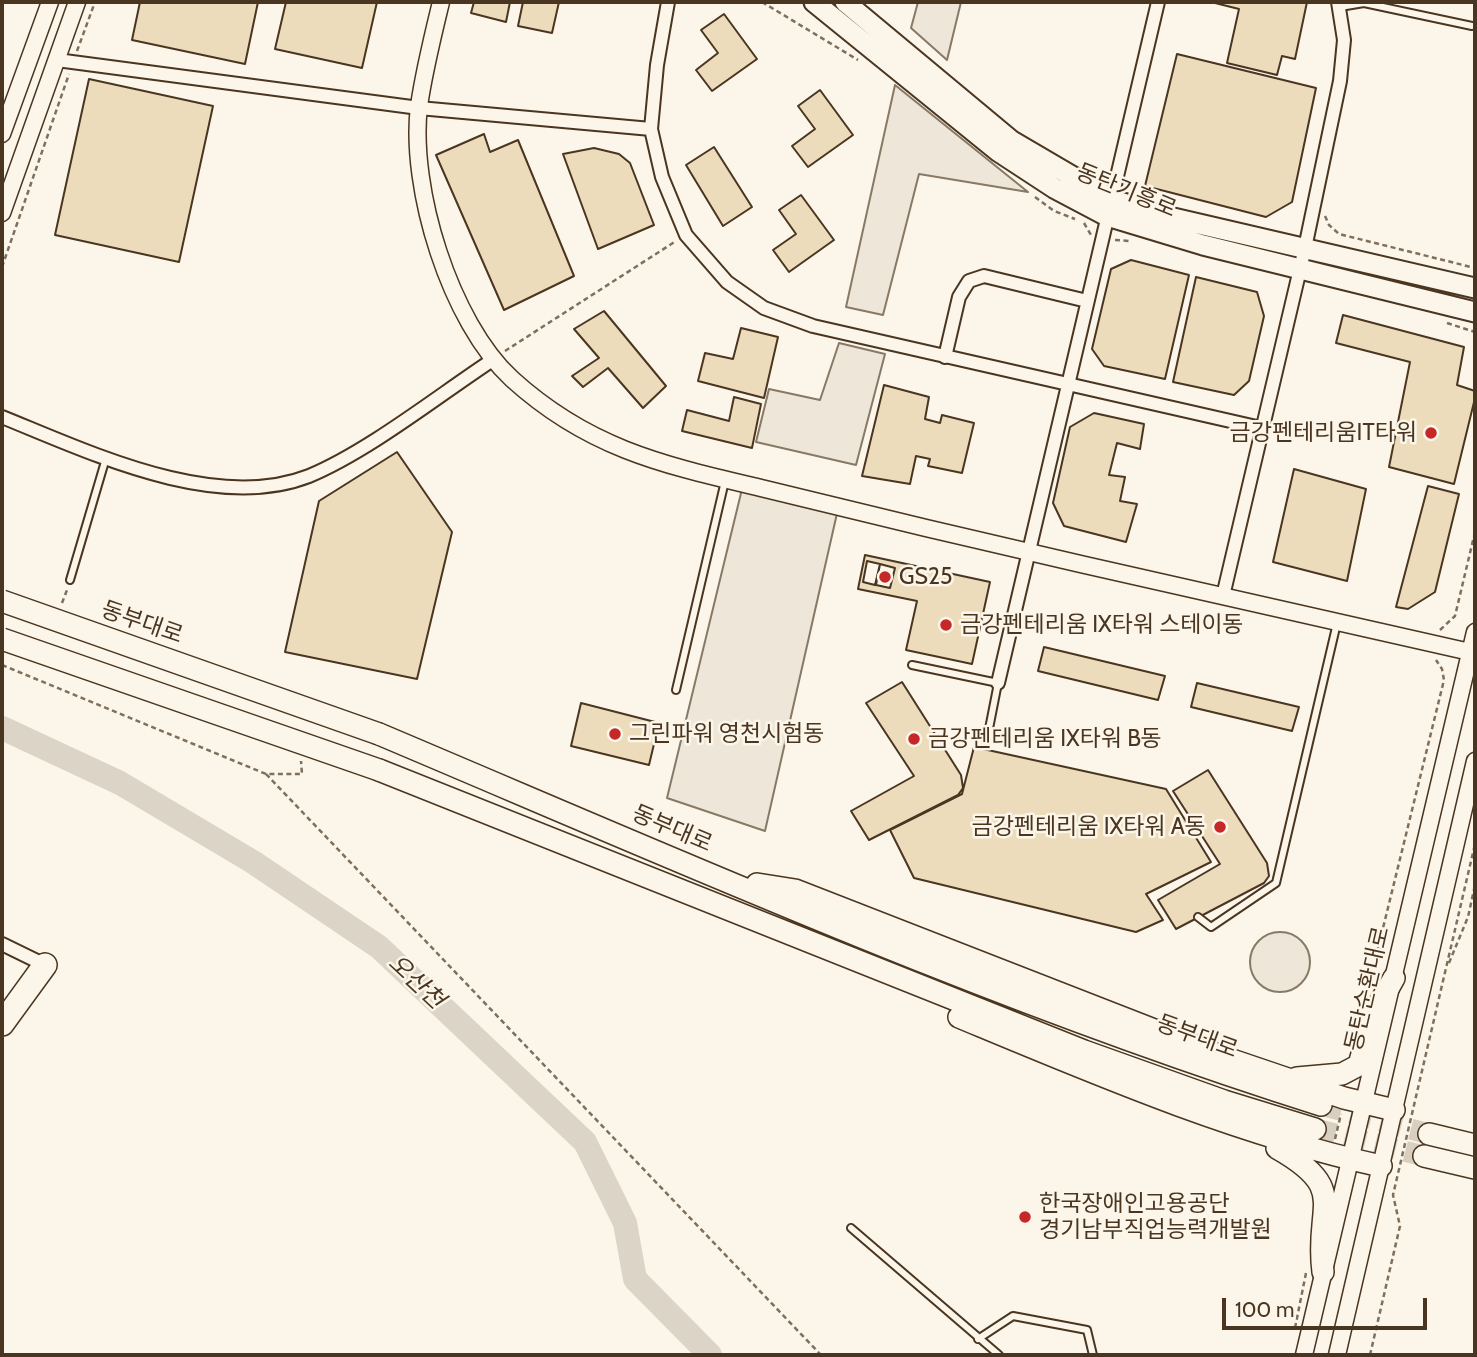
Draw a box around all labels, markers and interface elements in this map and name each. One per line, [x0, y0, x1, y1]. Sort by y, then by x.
street label: 동탄기흥로 [1072, 158, 1180, 224]
place label: 금강펜테리움IT타워 [1230, 419, 1417, 447]
marker: 금강펜테리움IT타워 [1423, 425, 1439, 441]
place label: GS25 [899, 563, 952, 591]
marker: GS25 [877, 569, 893, 585]
street label: 동부대로 [97, 596, 187, 650]
place label: 금강펜테리움 IX타워 스테이동 [960, 611, 1244, 639]
marker: 금강펜테리움 IX타워 스테이동 [938, 617, 954, 633]
place label: 그린파워 영천시험동 [629, 720, 825, 748]
place label: 금강펜테리움 IX타워 B동 [928, 725, 1162, 753]
marker: 그린파워 영천시험동 [607, 726, 623, 742]
marker: 금강펜테리움 IX타워 B동 [906, 731, 922, 747]
street label: 동부대로 [628, 800, 716, 858]
place label: 금강펜테리움 IX타워 A동 [972, 813, 1206, 841]
marker: 금강펜테리움 IX타워 A동 [1212, 819, 1228, 835]
street label: 동탄순환대로 [1340, 924, 1396, 1054]
water label: 오산천 [382, 949, 450, 1015]
street label: 동부대로 [1153, 1010, 1241, 1064]
place label: 한국장애인고용공단 경기남부직업능력개발원 [1039, 1190, 1272, 1244]
marker: 한국장애인고용공단 경기남부직업능력개발원 [1017, 1209, 1033, 1225]
scale bar [1225, 1284, 1430, 1328]
text: 100 m [1235, 1297, 1294, 1322]

